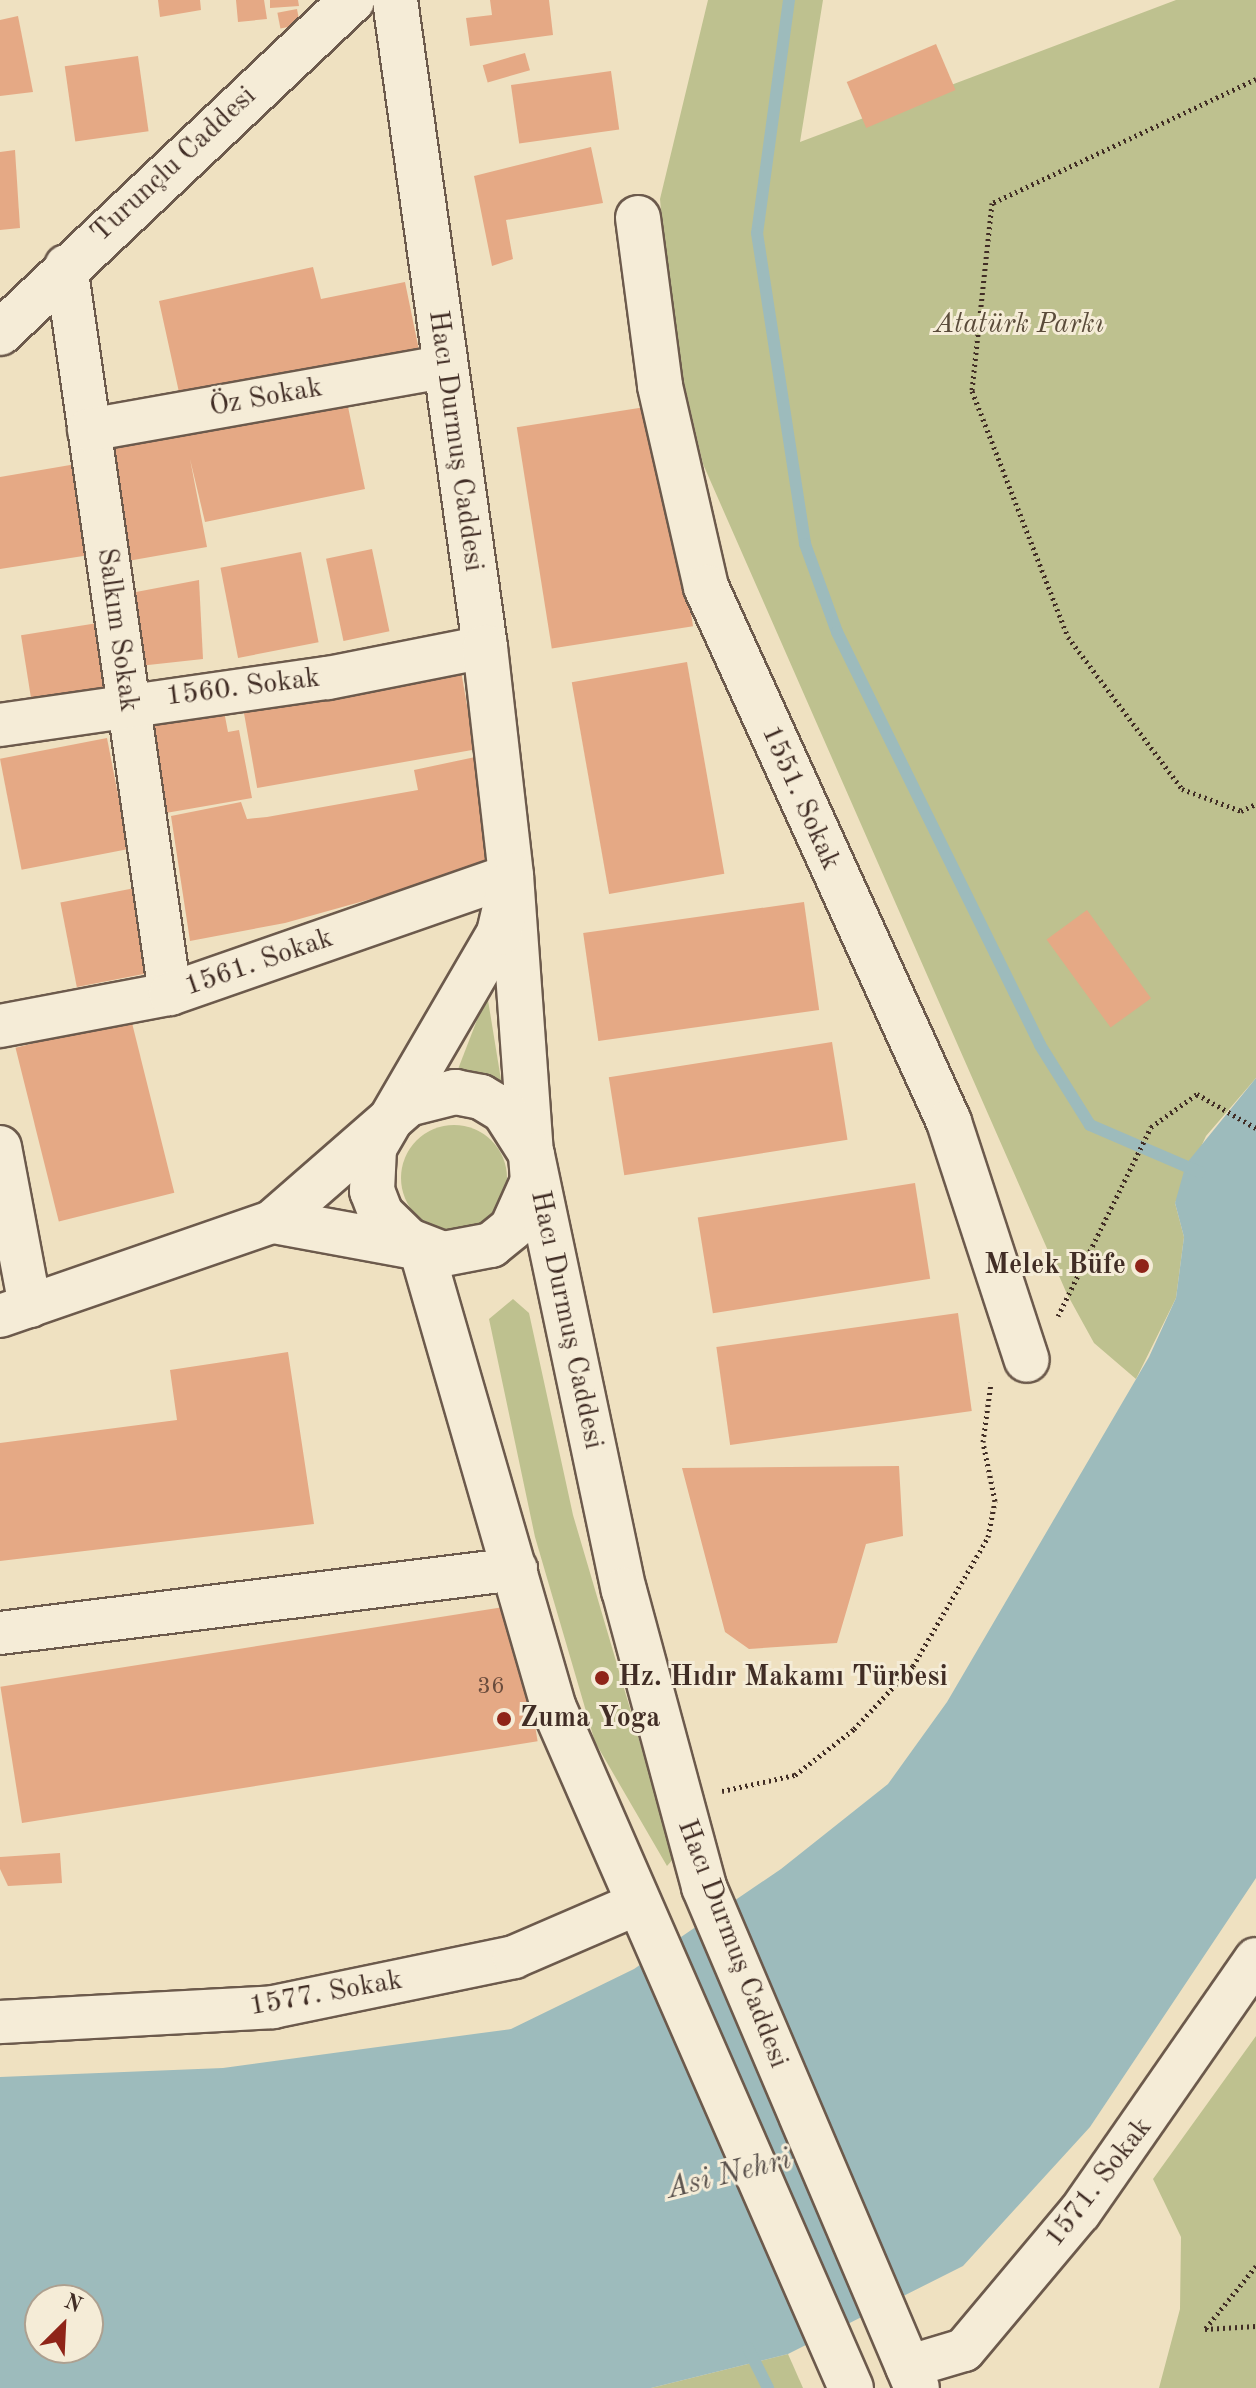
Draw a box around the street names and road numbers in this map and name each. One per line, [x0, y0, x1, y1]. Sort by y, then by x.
street label: Turunçlu Caddesi [84, 80, 264, 250]
street label: Hacı Durmuş Caddesi [420, 308, 490, 574]
street label: Öz Sokak [207, 372, 325, 424]
street label: Salkım Sokak [89, 546, 145, 714]
street label: 1560. Sokak [164, 662, 322, 714]
street label: 1551. Sokak [753, 720, 847, 876]
street label: 1561. Sokak [180, 922, 338, 1004]
street label: Hacı Durmuş Caddesi [522, 1188, 610, 1452]
street label: Hacı Durmuş Caddesi [669, 1815, 795, 2073]
street label: 1577. Sokak [247, 1964, 405, 2024]
street label: 1571. Sokak [1038, 2112, 1160, 2254]

